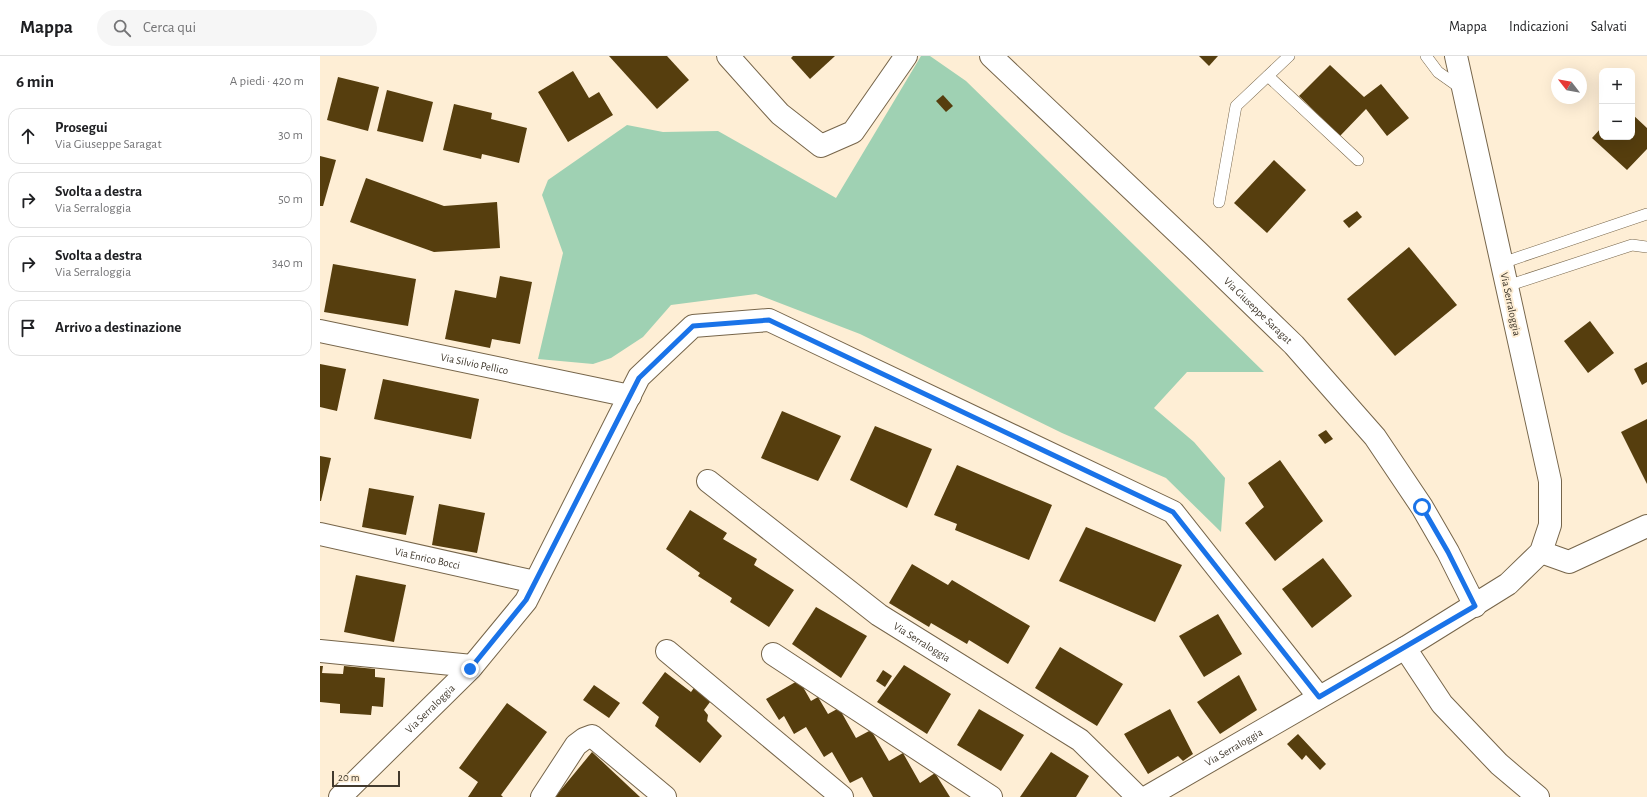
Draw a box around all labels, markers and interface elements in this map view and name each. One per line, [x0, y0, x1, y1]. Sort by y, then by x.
search box [97, 10, 377, 46]
icon: search [111, 17, 133, 39]
text: Mappa [20, 18, 73, 37]
text: Cerca qui [143, 20, 196, 35]
text: Mappa [1449, 20, 1487, 34]
text: Indicazioni [1509, 20, 1569, 34]
text: Salvati [1591, 20, 1627, 34]
north arrow [1551, 68, 1587, 104]
map controls [1599, 68, 1635, 140]
button: + [1599, 68, 1635, 104]
text: 6 min [16, 73, 54, 90]
text: A piedi · 420 m [230, 75, 304, 88]
button: − [1599, 104, 1635, 140]
text: Prosegui [55, 120, 108, 135]
icon: ahead [17, 125, 39, 147]
text: 30 m [278, 129, 303, 142]
text: Via Giuseppe Saragat [55, 138, 162, 151]
text: Svolta a destra [55, 184, 142, 199]
icon: right [17, 189, 39, 211]
text: 50 m [278, 193, 303, 206]
text: Via Serraloggia [55, 202, 131, 215]
text: Svolta a destra [55, 248, 142, 263]
icon: right [17, 253, 39, 275]
text: 340 m [272, 257, 303, 270]
text: Via Serraloggia [55, 266, 131, 279]
street label: Via Serraloggia [1498, 271, 1523, 337]
street label: Via Giuseppe Saragat [1222, 275, 1295, 346]
icon: arrive [17, 317, 39, 339]
text: Arrivo a destinazione [55, 320, 181, 335]
street label: Via Silvio Pellico [440, 351, 509, 376]
route start [1413, 498, 1431, 516]
street label: Via Enrico Bocci [393, 546, 461, 571]
street label: Via Serraloggia [892, 620, 952, 664]
route end [461, 660, 479, 678]
street label: Via Serraloggia [403, 682, 457, 736]
street label: Via Serraloggia [1203, 727, 1265, 768]
scale bar [332, 769, 400, 788]
text: 20 m [338, 772, 359, 783]

